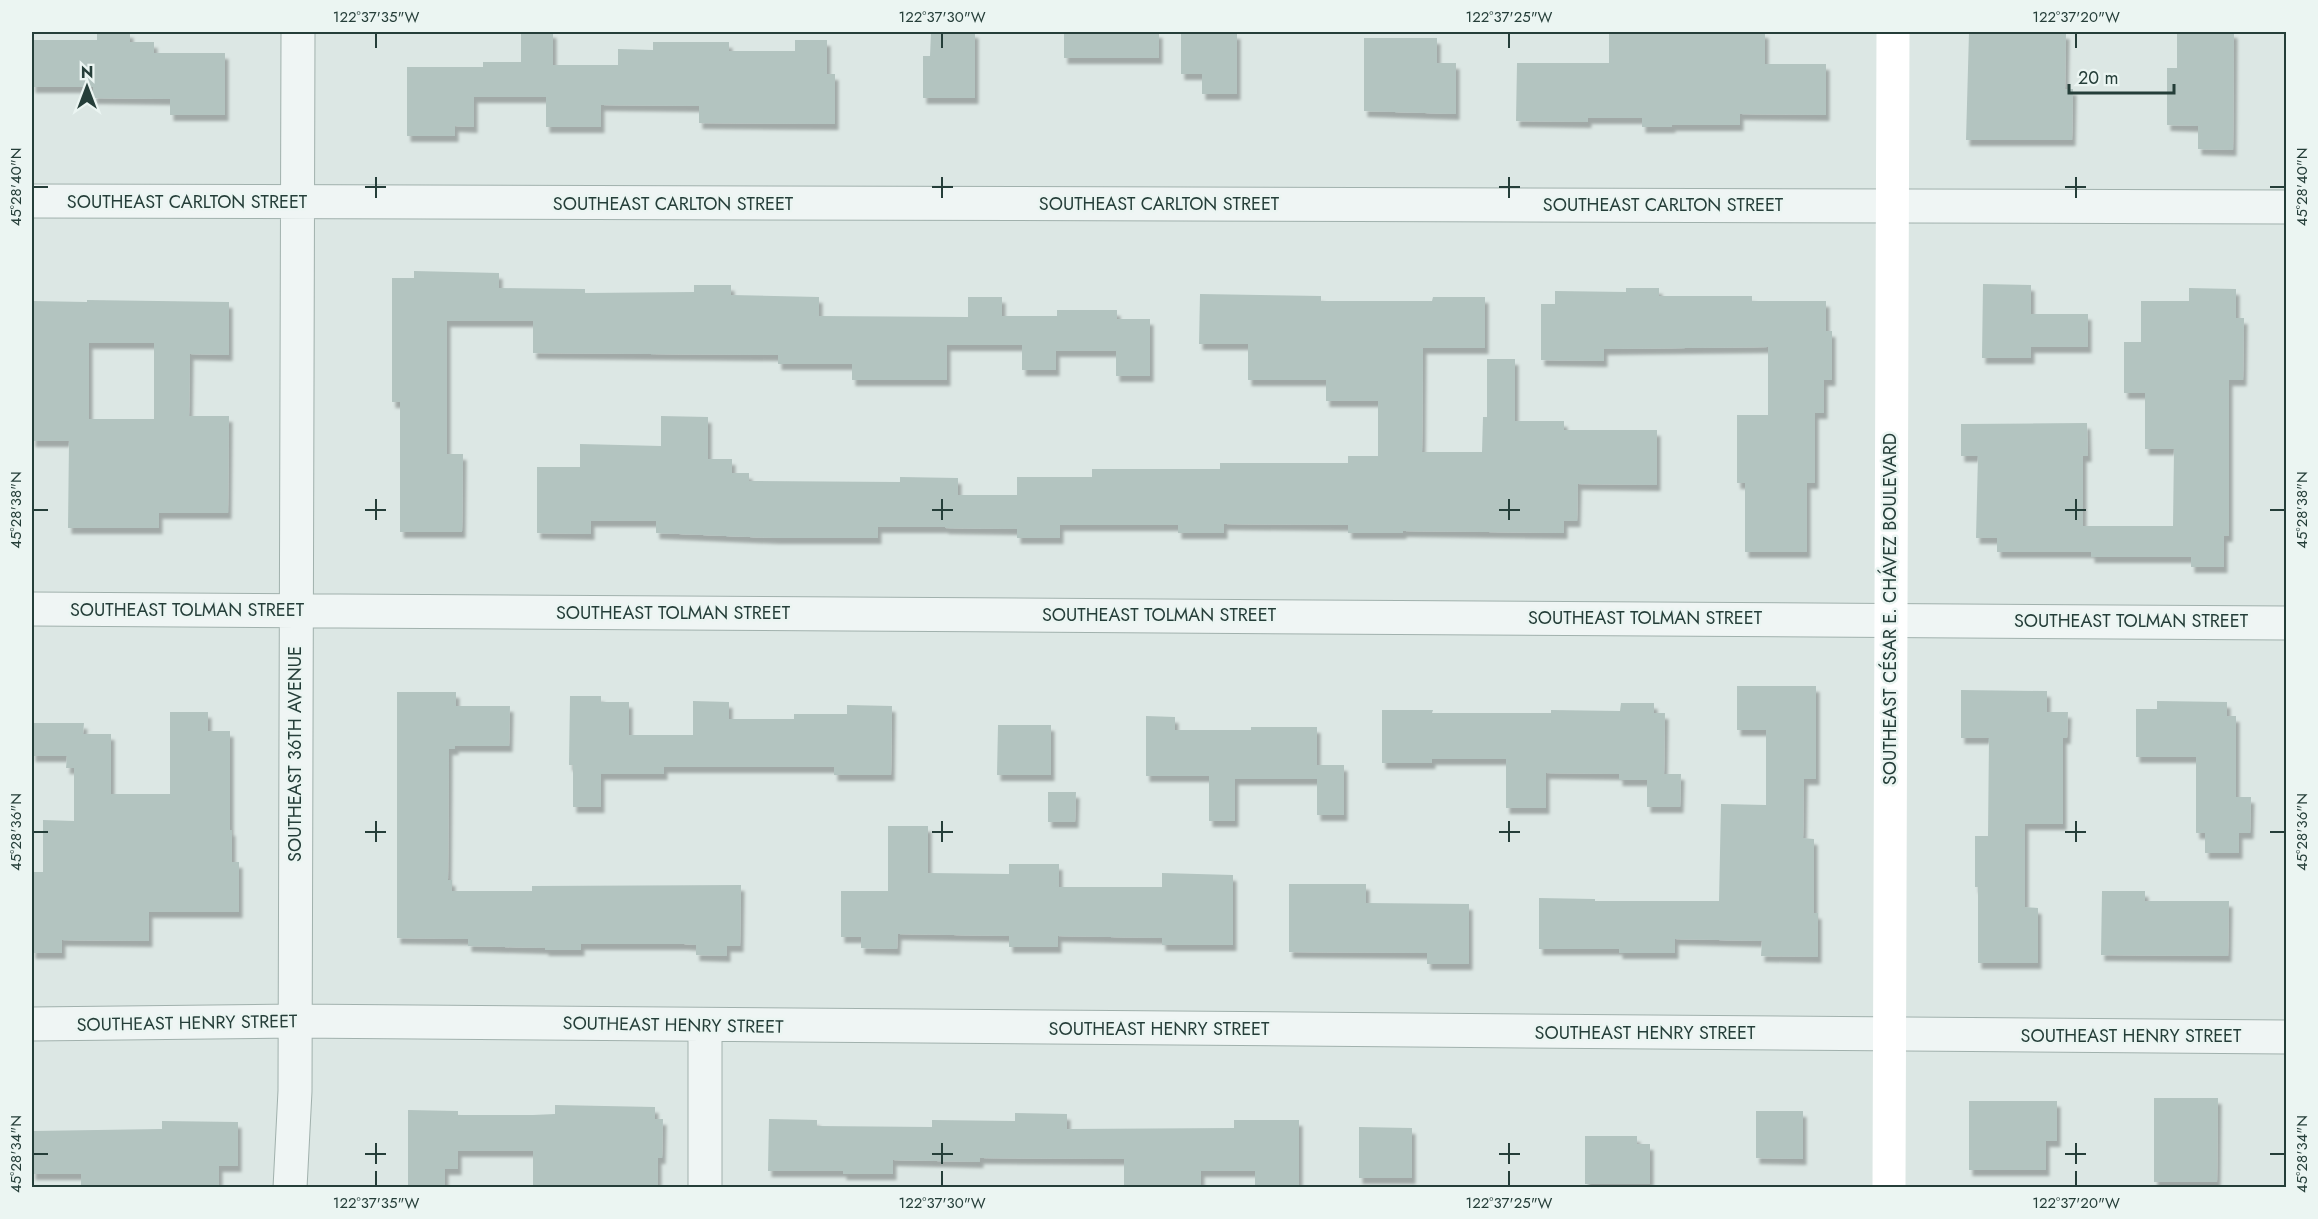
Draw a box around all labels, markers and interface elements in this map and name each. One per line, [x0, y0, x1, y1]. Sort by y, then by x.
text: 122°37'35"W [333, 6, 419, 28]
text: 122°37'30"W [898, 6, 986, 28]
text: 122°37'25"W [1466, 6, 1553, 28]
text: 122°37'20"W [2032, 6, 2120, 28]
north arrow [57, 57, 117, 117]
scale bar [2069, 57, 2174, 95]
text: N [81, 61, 93, 84]
text: 20 m [2078, 65, 2118, 91]
text: 45°28'40"N [5, 148, 27, 226]
text: 45°28'40"N [2291, 148, 2313, 226]
street label: SOUTHEAST CARLTON STREET [67, 189, 308, 215]
street label: SOUTHEAST CARLTON STREET [553, 191, 794, 217]
street label: SOUTHEAST CARLTON STREET [1039, 191, 1280, 217]
street label: SOUTHEAST CARLTON STREET [1543, 192, 1784, 218]
street label: SOUTHEAST CÉSAR E. CHÁVEZ BOULEVARD [1877, 433, 1903, 785]
text: 45°28'38"N [5, 471, 27, 549]
text: 45°28'38"N [2291, 471, 2313, 549]
street label: SOUTHEAST TOLMAN STREET [70, 597, 305, 623]
street label: SOUTHEAST TOLMAN STREET [556, 600, 791, 626]
street label: SOUTHEAST TOLMAN STREET [1042, 602, 1277, 628]
street label: SOUTHEAST TOLMAN STREET [1528, 605, 1763, 631]
street label: SOUTHEAST TOLMAN STREET [2014, 608, 2249, 634]
street label: SOUTHEAST 36TH AVENUE [282, 646, 308, 862]
text: 45°28'36"N [5, 793, 27, 871]
text: 45°28'36"N [2291, 793, 2313, 871]
street label: SOUTHEAST HENRY STREET [76, 1008, 298, 1038]
street label: SOUTHEAST HENRY STREET [562, 1010, 784, 1040]
street label: SOUTHEAST HENRY STREET [1049, 1016, 1270, 1042]
street label: SOUTHEAST HENRY STREET [1535, 1020, 1756, 1046]
street label: SOUTHEAST HENRY STREET [2021, 1023, 2242, 1049]
text: 45°28'34"N [5, 1115, 27, 1193]
text: 45°28'34"N [2291, 1115, 2313, 1193]
text: 122°37'35"W [333, 1192, 419, 1214]
text: 122°37'30"W [898, 1192, 986, 1214]
text: 122°37'25"W [1466, 1192, 1553, 1214]
text: 122°37'20"W [2032, 1192, 2120, 1214]

